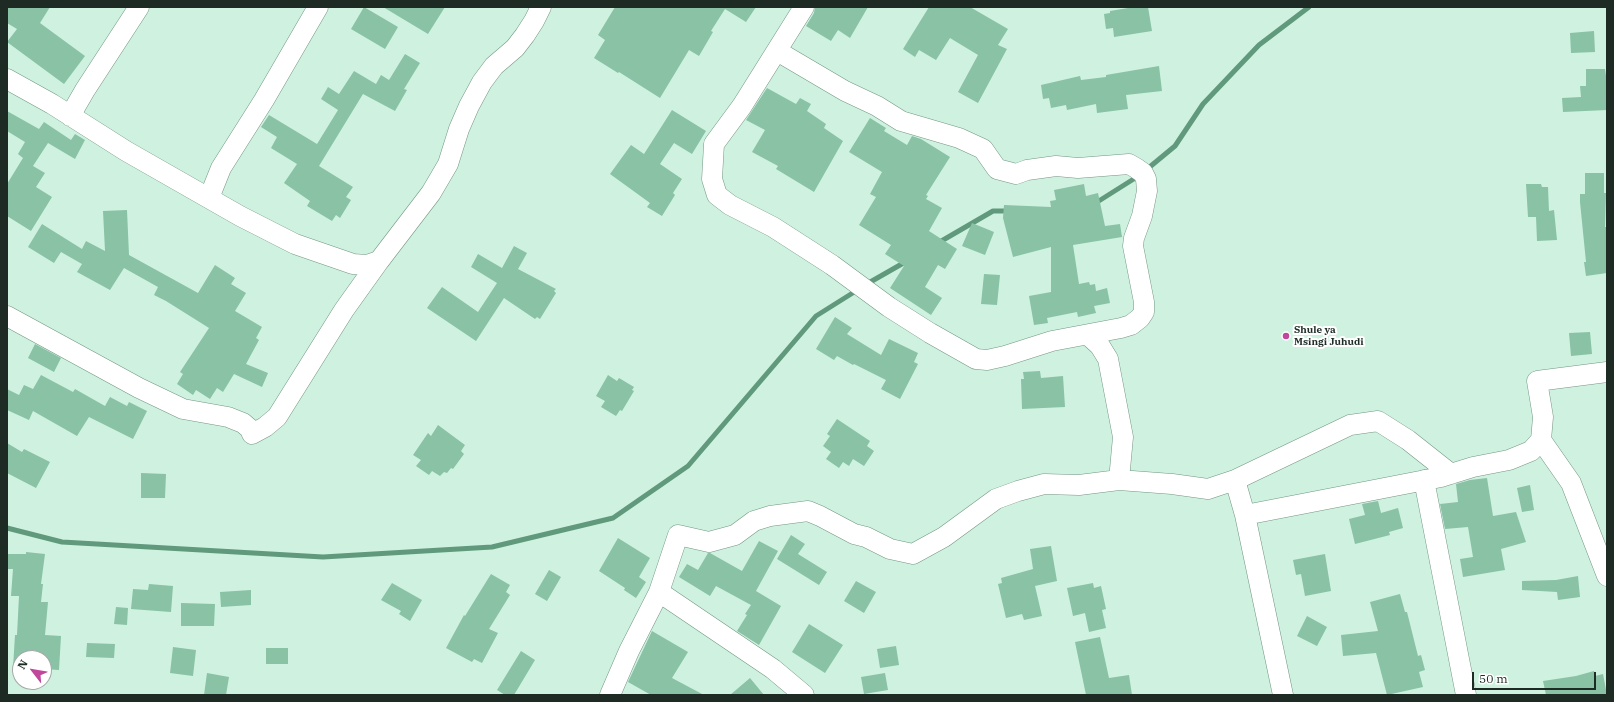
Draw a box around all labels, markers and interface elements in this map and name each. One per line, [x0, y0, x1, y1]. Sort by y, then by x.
place label: Shule ya Msingi Juhudi [1294, 324, 1364, 348]
marker: Shule ya Msingi Juhudi [1281, 331, 1291, 341]
north arrow [12, 650, 52, 690]
text: N [14, 657, 31, 672]
scale bar [1474, 664, 1598, 690]
text: 50 m [1479, 671, 1508, 686]

